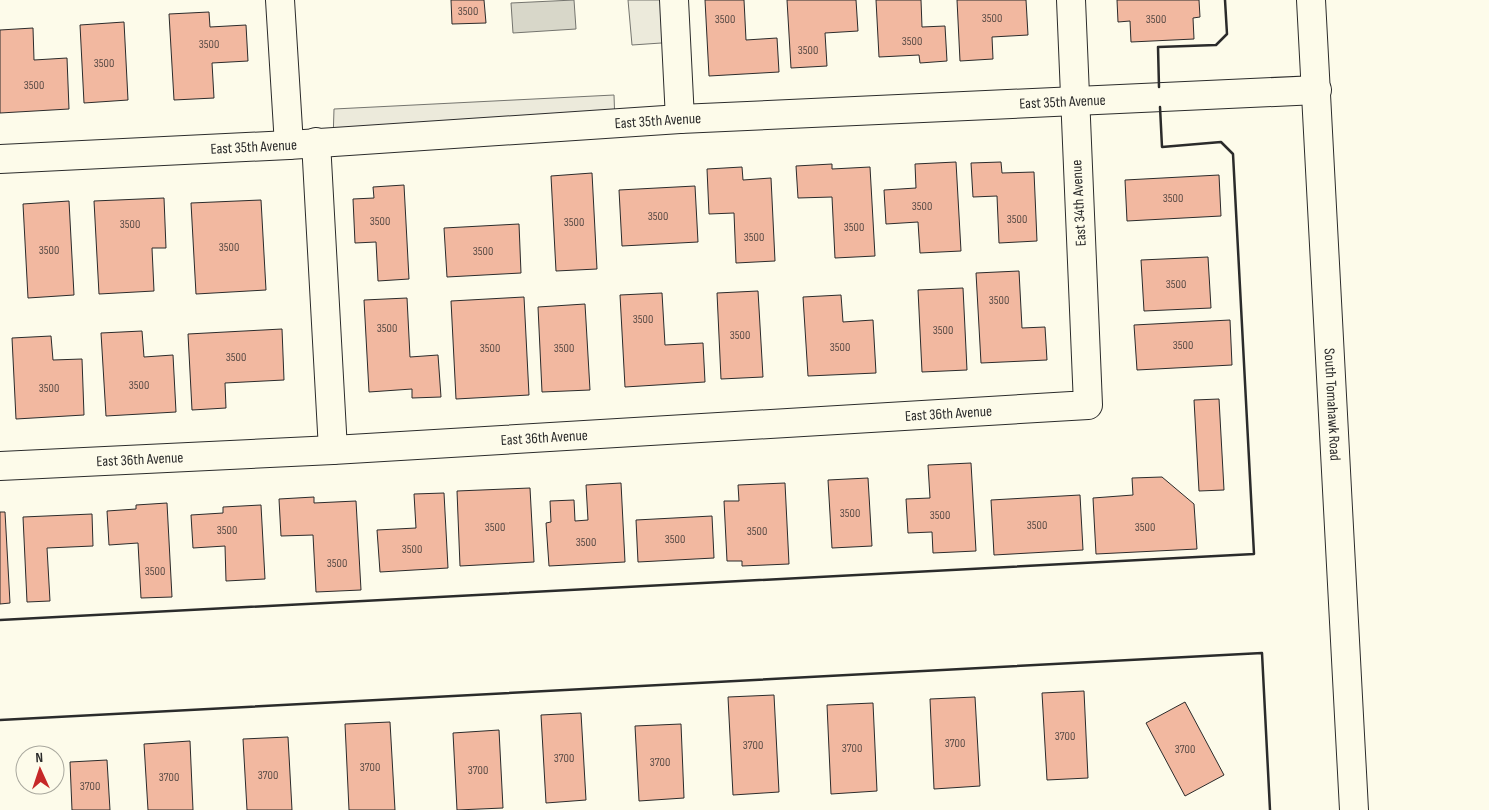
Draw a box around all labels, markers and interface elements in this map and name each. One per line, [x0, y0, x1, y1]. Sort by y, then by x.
house number: 3500 [458, 4, 478, 19]
house number: 3500 [982, 11, 1002, 26]
house number: 3500 [715, 12, 735, 27]
house number: 3500 [1146, 12, 1166, 27]
house number: 3500 [902, 34, 922, 49]
house number: 3500 [199, 37, 219, 52]
house number: 3500 [798, 43, 818, 58]
house number: 3500 [94, 56, 114, 71]
house number: 3500 [24, 78, 44, 93]
street label: East 35th Avenue [1019, 90, 1106, 113]
street label: East 35th Avenue [614, 109, 701, 133]
street label: East 35th Avenue [210, 135, 298, 158]
street label: East 34th Avenue [1067, 159, 1091, 247]
house number: 3500 [1163, 191, 1183, 206]
house number: 3500 [912, 199, 932, 214]
house number: 3500 [648, 209, 668, 224]
house number: 3500 [1007, 212, 1027, 227]
house number: 3500 [370, 214, 390, 229]
house number: 3500 [564, 215, 584, 230]
house number: 3500 [120, 217, 140, 232]
house number: 3500 [844, 220, 864, 235]
house number: 3500 [744, 230, 764, 245]
house number: 3500 [219, 240, 239, 255]
house number: 3500 [39, 243, 59, 258]
house number: 3500 [473, 244, 493, 259]
house number: 3500 [1166, 277, 1186, 292]
house number: 3500 [989, 293, 1009, 308]
house number: 3500 [633, 312, 653, 327]
house number: 3500 [377, 321, 397, 336]
house number: 3500 [933, 323, 953, 338]
house number: 3500 [730, 328, 750, 343]
house number: 3500 [1173, 338, 1193, 353]
house number: 3500 [830, 340, 850, 355]
house number: 3500 [480, 341, 500, 356]
house number: 3500 [554, 341, 574, 356]
street label: South Tomahawk Road [1320, 348, 1345, 461]
house number: 3500 [226, 350, 246, 365]
house number: 3500 [129, 378, 149, 393]
house number: 3500 [39, 381, 59, 396]
street label: East 36th Avenue [905, 401, 993, 425]
street label: East 36th Avenue [500, 425, 588, 449]
street label: East 36th Avenue [96, 448, 184, 471]
house number: 3500 [840, 506, 860, 521]
house number: 3500 [930, 508, 950, 523]
house number: 3500 [1027, 518, 1047, 533]
house number: 3500 [485, 520, 505, 535]
house number: 3500 [1135, 520, 1155, 535]
house number: 3500 [217, 523, 237, 538]
house number: 3500 [747, 524, 767, 539]
house number: 3500 [665, 532, 685, 547]
house number: 3500 [576, 535, 596, 550]
house number: 3500 [402, 542, 422, 557]
house number: 3500 [327, 556, 347, 571]
house number: 3500 [145, 564, 165, 579]
house number: 3700 [1055, 729, 1075, 744]
house number: 3700 [945, 736, 965, 751]
house number: 3700 [743, 738, 763, 753]
house number: 3700 [842, 741, 862, 756]
house number: 3700 [1175, 742, 1195, 757]
north arrow [15, 745, 65, 795]
text: N [35, 749, 44, 766]
house number: 3700 [554, 751, 574, 766]
house number: 3700 [650, 755, 670, 770]
house number: 3700 [360, 760, 380, 775]
house number: 3700 [468, 763, 488, 778]
house number: 3700 [258, 768, 278, 783]
house number: 3700 [159, 770, 179, 785]
house number: 3700 [80, 779, 100, 794]

